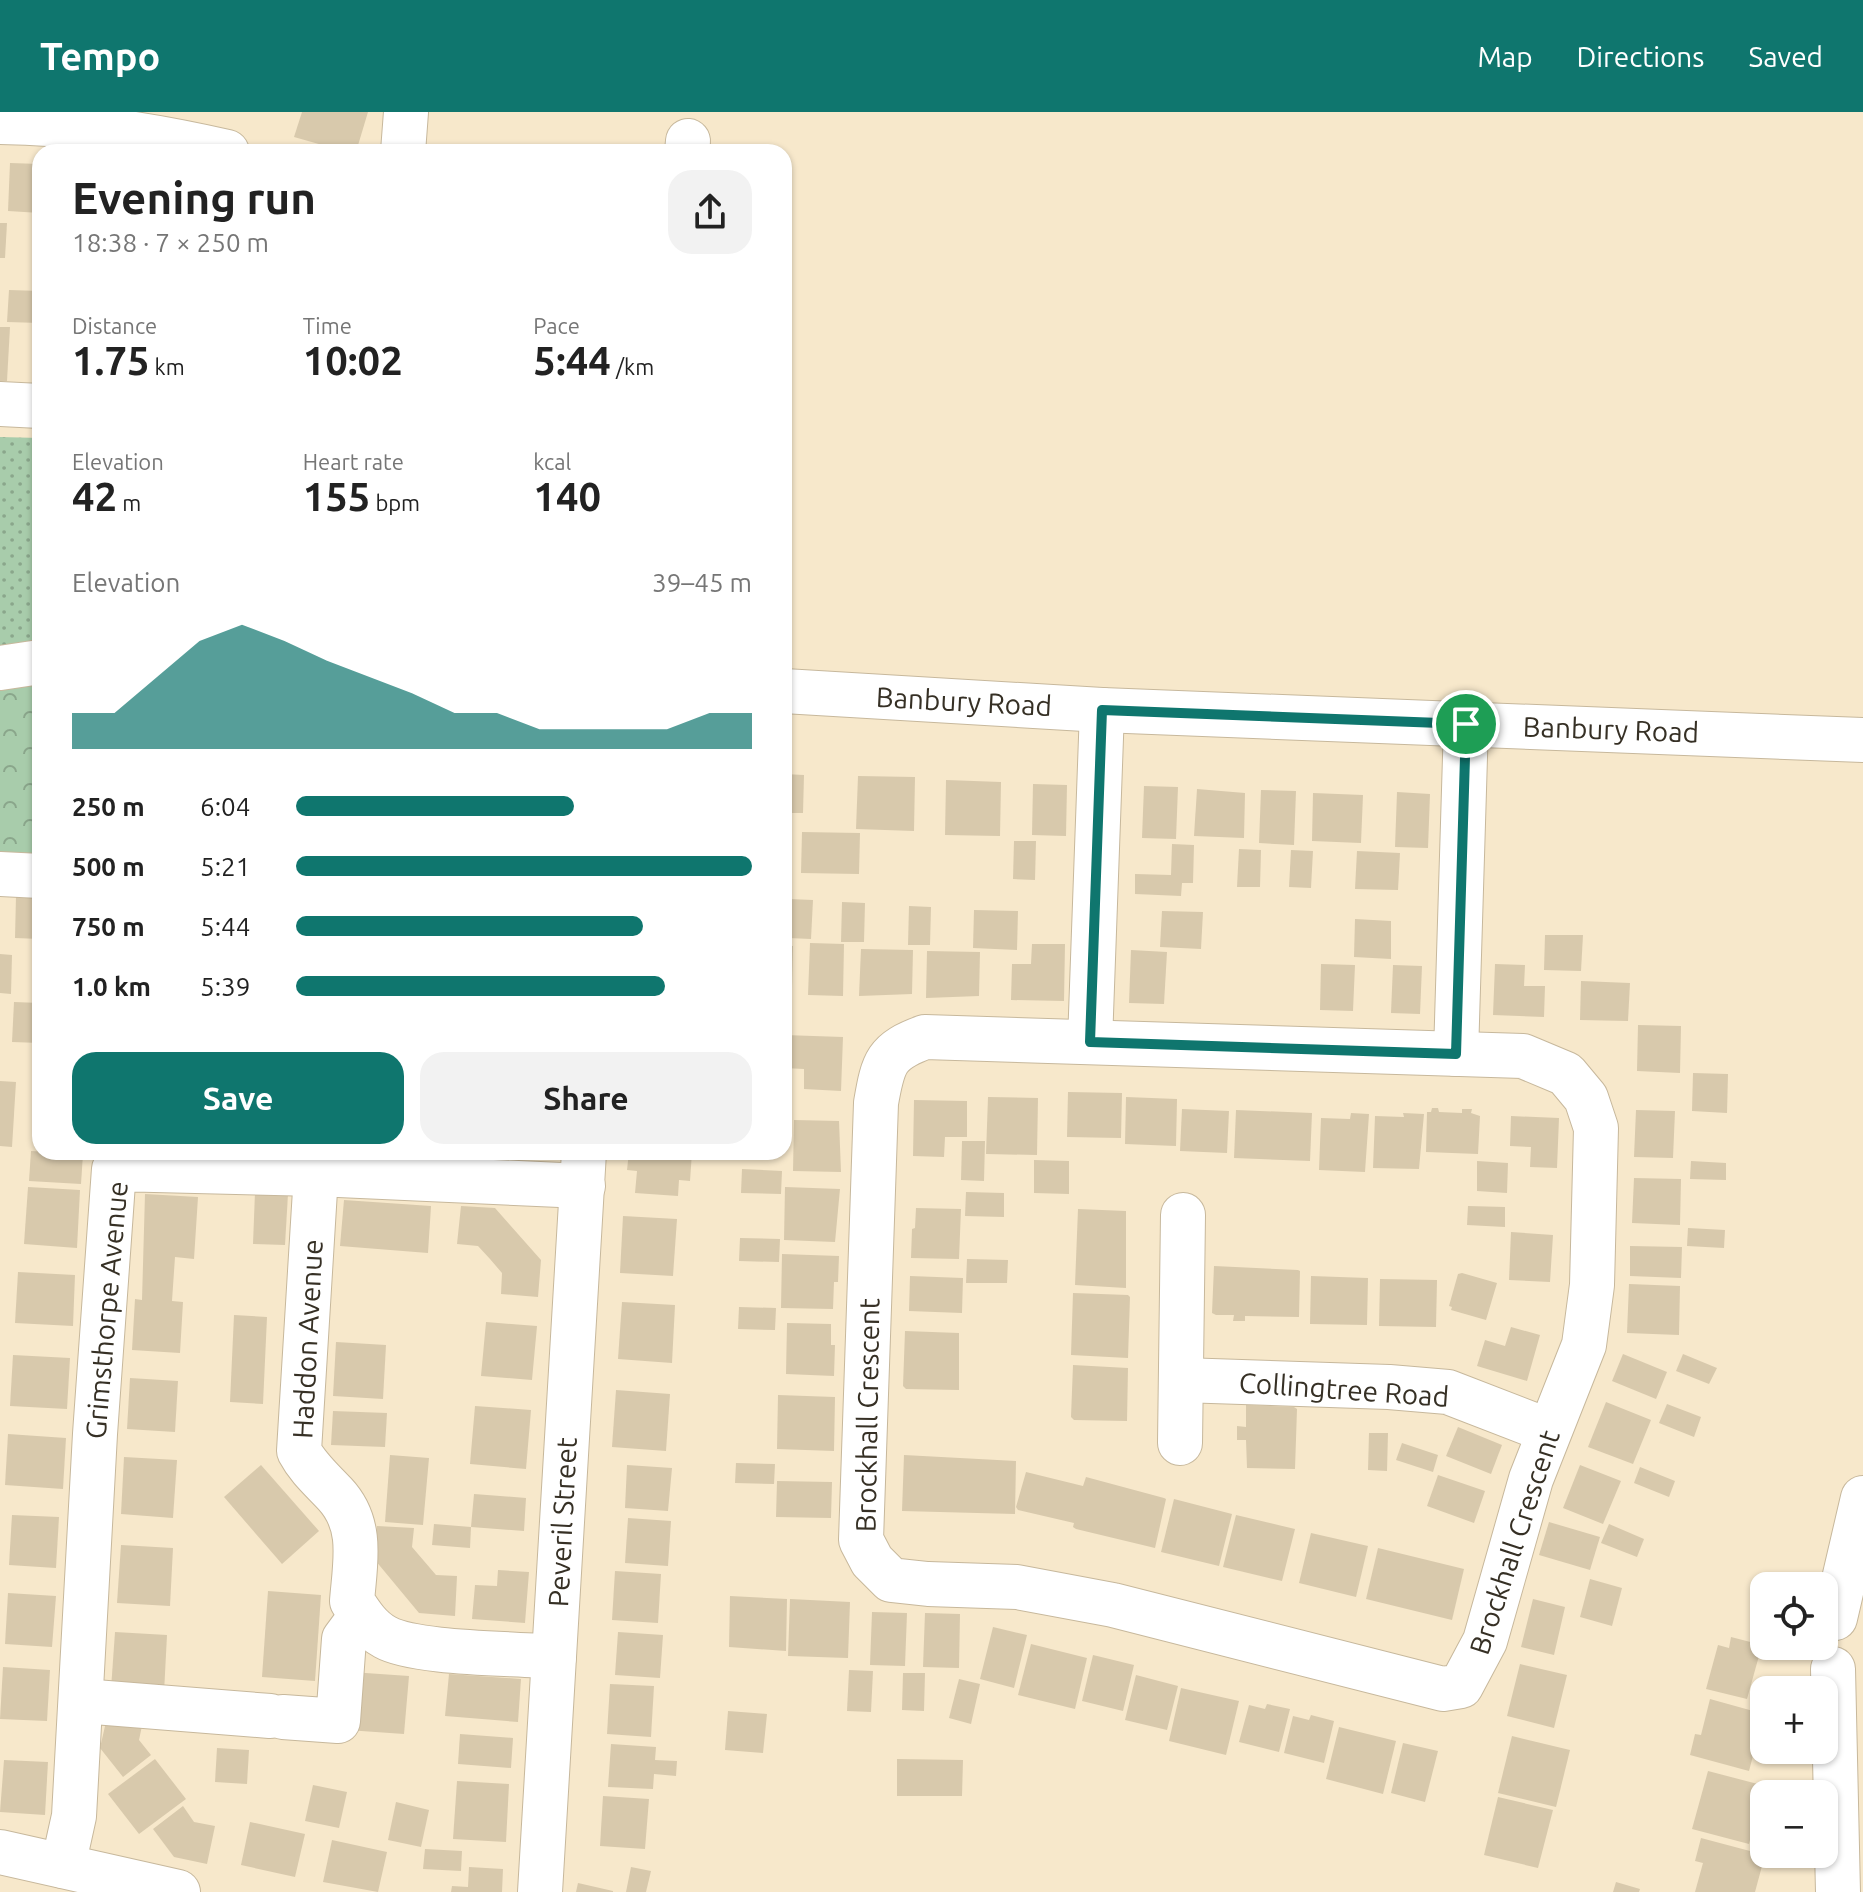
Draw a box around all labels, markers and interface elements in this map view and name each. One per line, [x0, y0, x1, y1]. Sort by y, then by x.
text: Tempo [40, 35, 161, 77]
text: Map [1477, 41, 1533, 72]
text: Directions [1577, 41, 1704, 72]
text: Saved [1748, 41, 1823, 72]
button: share [668, 170, 752, 254]
text: Evening run [72, 173, 316, 222]
text: 18:38 · 7 × 250 m [72, 228, 269, 257]
text: Distance [72, 313, 157, 338]
text: Time [303, 313, 352, 338]
text: Pace [533, 313, 580, 338]
text: 1.75 [72, 338, 150, 383]
text: 10:02 [303, 338, 403, 383]
text: 5:44 [533, 338, 611, 383]
text: km [150, 354, 185, 379]
text: /km [611, 354, 654, 379]
text: Elevation [72, 449, 164, 474]
text: Heart rate [303, 449, 404, 474]
text: kcal [533, 449, 571, 474]
text: 42 [72, 474, 117, 519]
text: 155 [303, 474, 370, 519]
text: 140 [533, 474, 601, 519]
text: m [117, 490, 141, 515]
text: bpm [370, 490, 420, 515]
text: Elevation [72, 568, 180, 597]
text: 39–45 m [652, 568, 752, 597]
street label: Banbury Road [875, 681, 1053, 721]
pin [1432, 690, 1500, 758]
icon: arrive [1444, 702, 1488, 746]
street label: Banbury Road [1522, 710, 1700, 748]
text: 250 m [72, 792, 145, 821]
text: 6:04 [200, 792, 250, 821]
text: 500 m [72, 852, 145, 881]
text: 5:21 [200, 852, 250, 881]
text: 750 m [72, 912, 145, 941]
text: 5:44 [200, 912, 250, 941]
text: 1.0 km [72, 972, 151, 1001]
text: 5:39 [200, 972, 250, 1001]
button: Save [72, 1052, 404, 1144]
button: Share [420, 1052, 752, 1144]
street label: Grimsthorpe Avenue [79, 1180, 133, 1440]
street label: Haddon Avenue [286, 1238, 328, 1440]
street label: Brockhall Crescent [849, 1298, 885, 1532]
street label: Collingtree Road [1238, 1366, 1450, 1412]
street label: Brockhall Crescent [1463, 1426, 1565, 1658]
street label: Peveril Street [542, 1436, 582, 1608]
map controls [1750, 1572, 1838, 1868]
button: locate [1750, 1572, 1838, 1660]
button: + [1750, 1676, 1838, 1764]
button: − [1750, 1780, 1838, 1868]

